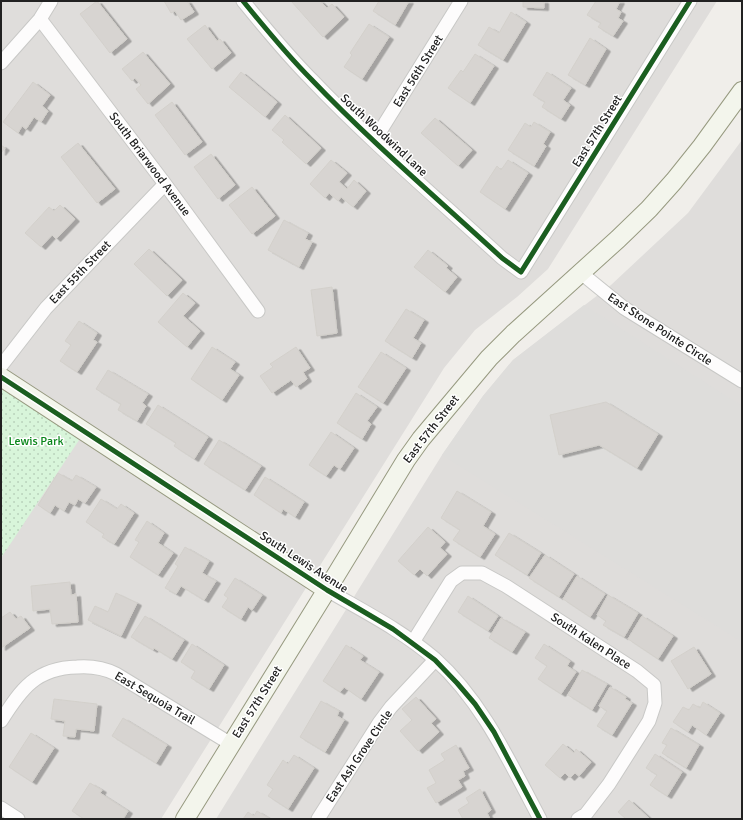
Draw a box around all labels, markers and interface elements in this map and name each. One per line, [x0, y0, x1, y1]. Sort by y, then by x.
street label: East 56th Street [390, 32, 447, 110]
street label: South Woodwind Lane [337, 91, 430, 180]
street label: East 57th Street [569, 92, 626, 170]
street label: South Briarwood Avenue [106, 109, 194, 219]
street label: East 55th Street [46, 237, 114, 307]
street label: East Stone Pointe Circle [604, 290, 715, 369]
street label: East 57th Street [400, 392, 463, 466]
park label: Lewis Park [9, 434, 63, 449]
street label: South Lewis Avenue [257, 528, 351, 597]
street label: South Kalen Place [548, 610, 634, 673]
street label: East 57th Street [229, 663, 286, 741]
street label: East Sequoia Trail [112, 669, 198, 729]
street label: East Ash Grove Circle [323, 707, 396, 805]

